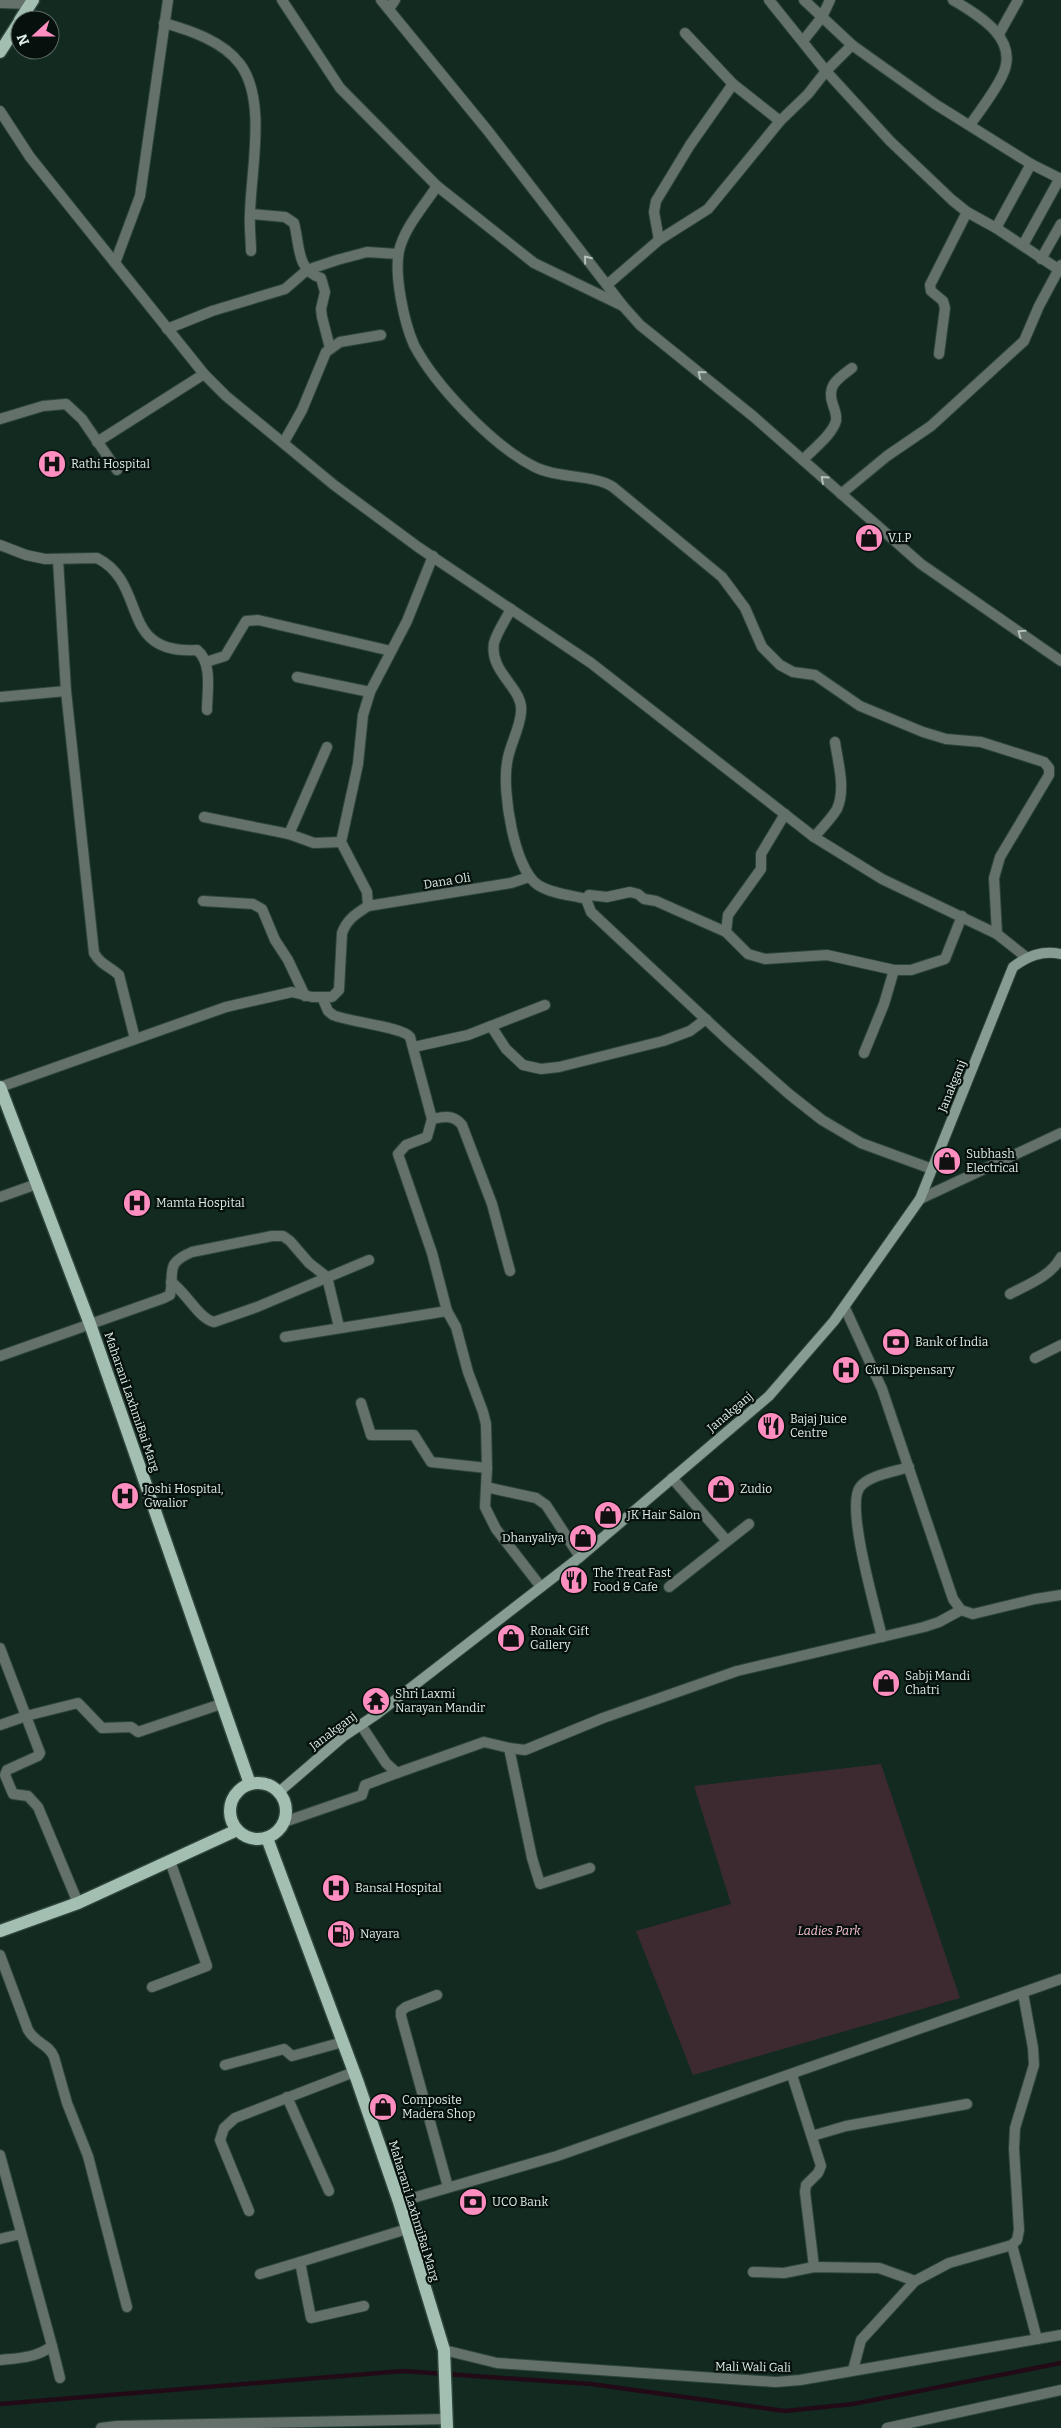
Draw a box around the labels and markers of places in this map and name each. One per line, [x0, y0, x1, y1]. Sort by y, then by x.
hospital icon: Rathi Hospital [37, 449, 67, 479]
place label: Rathi Hospital [71, 457, 150, 471]
shop icon: V.I.P [854, 523, 884, 553]
place label: V.I.P [888, 531, 912, 545]
shop icon: Subhash Electrical [932, 1146, 962, 1176]
place label: Subhash Electrical [966, 1147, 1019, 1175]
hospital icon: Mamta Hospital [122, 1188, 152, 1218]
place label: Mamta Hospital [156, 1196, 245, 1210]
bank icon: Bank of India [881, 1327, 911, 1357]
place label: Bank of India [915, 1335, 989, 1349]
hospital icon: Civil Dispensary [831, 1355, 861, 1385]
place label: Civil Dispensary [865, 1363, 955, 1377]
restaurant icon: Bajaj Juice Centre [756, 1411, 786, 1441]
place label: Bajaj Juice Centre [790, 1412, 847, 1440]
shop icon: Zudio [706, 1474, 736, 1504]
hospital icon: Joshi Hospital, Gwalior [110, 1481, 140, 1511]
place label: Joshi Hospital, Gwalior [143, 1482, 224, 1510]
place label: Zudio [740, 1482, 772, 1496]
shop icon: JK Hair Salon [593, 1500, 623, 1530]
place label: JK Hair Salon [626, 1508, 701, 1522]
shop icon: Dhanyaliya [568, 1523, 598, 1553]
place label: Dhanyaliya [502, 1531, 564, 1545]
restaurant icon: The Treat Fast Food & Cafe [559, 1565, 589, 1595]
place label: The Treat Fast Food & Cafe [593, 1566, 672, 1594]
shop icon: Ronak Gift Gallery [496, 1623, 526, 1653]
place label: Ronak Gift Gallery [530, 1624, 590, 1652]
shop icon: Sabji Mandi Chatri [871, 1668, 901, 1698]
place label: Sabji Mandi Chatri [905, 1669, 970, 1697]
temple icon: Shri Laxmi Narayan Mandir [361, 1686, 391, 1716]
place label: Shri Laxmi Narayan Mandir [395, 1687, 486, 1715]
hospital icon: Bansal Hospital [321, 1873, 351, 1903]
place label: Bansal Hospital [355, 1881, 442, 1895]
fuel station icon: Nayara [326, 1919, 356, 1949]
place label: Nayara [360, 1927, 400, 1941]
shop icon: Composite Madera Shop [368, 2092, 398, 2122]
place label: Composite Madera Shop [402, 2093, 475, 2121]
bank icon: UCO Bank [458, 2187, 488, 2217]
place label: UCO Bank [492, 2195, 548, 2209]

